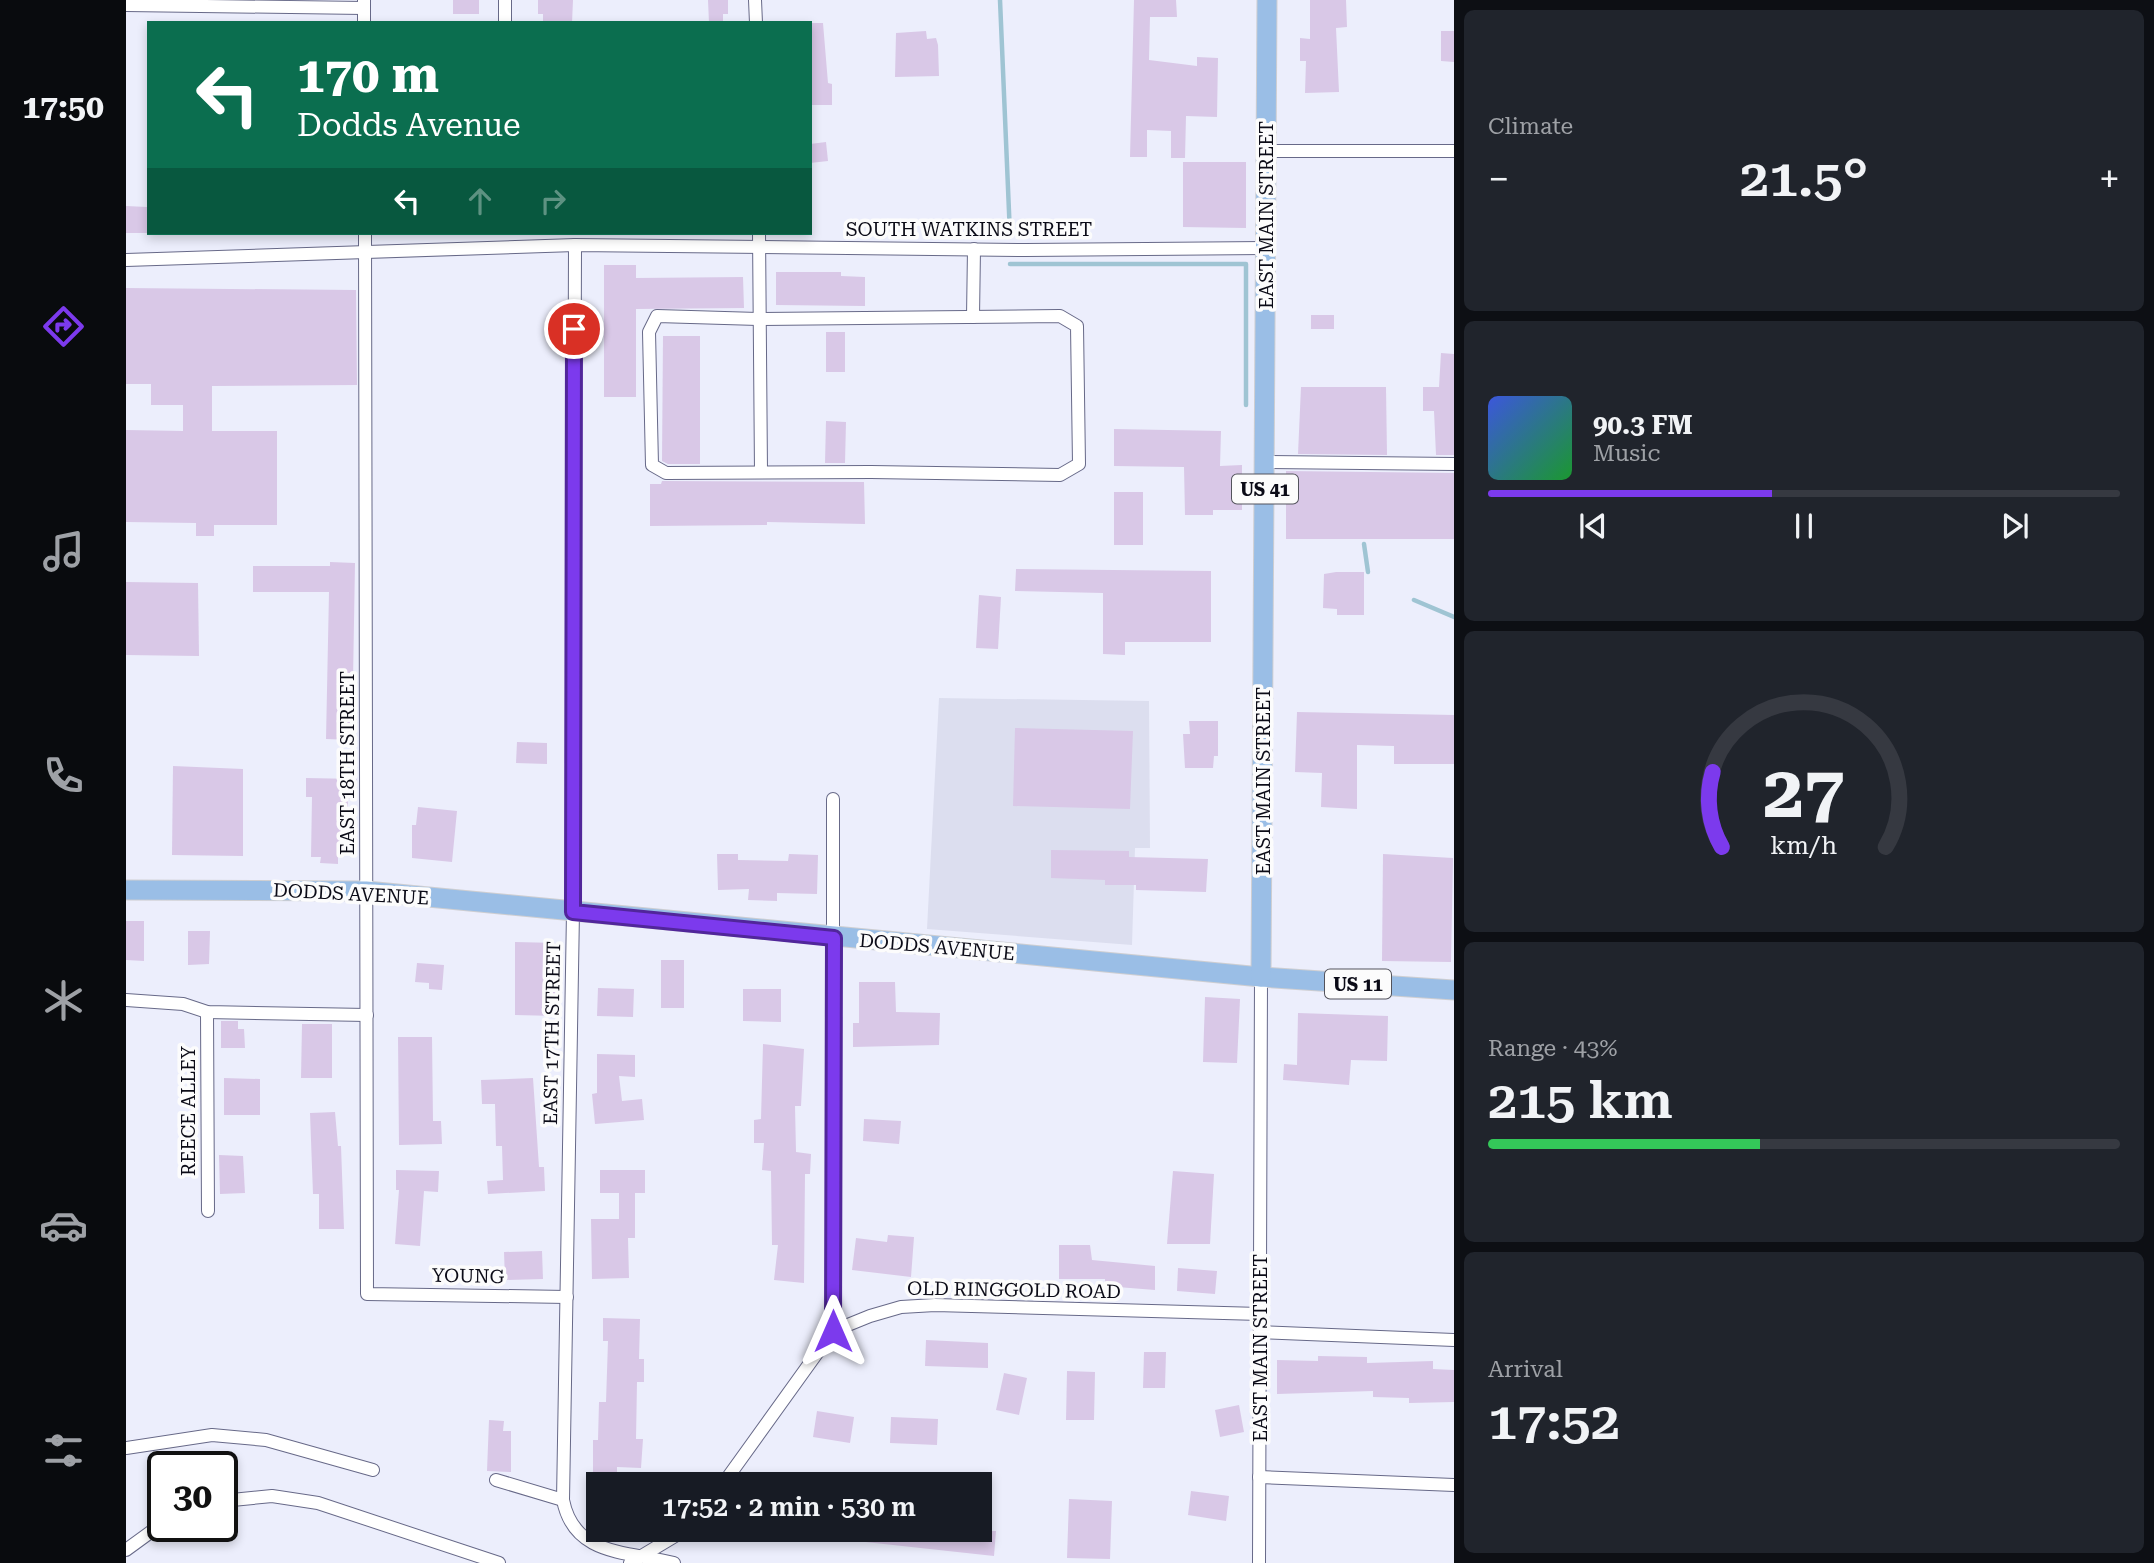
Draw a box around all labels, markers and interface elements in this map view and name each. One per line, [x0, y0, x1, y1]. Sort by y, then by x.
text: 170 m [297, 47, 439, 104]
icon: left [182, 49, 273, 140]
text: 17:50 [22, 88, 104, 126]
text: Dodds Avenue [297, 106, 521, 144]
text: Climate [1488, 113, 1573, 140]
street label: EAST MAIN STREET [1255, 121, 1278, 309]
text: 21.5° [1740, 148, 1868, 209]
text: − [1488, 157, 1509, 201]
text: + [2099, 157, 2120, 201]
icon: left [388, 182, 426, 220]
icon: ahead [461, 182, 499, 220]
icon: right [534, 182, 572, 220]
street label: SOUTH WATKINS STREET [846, 218, 1092, 241]
pin [544, 299, 604, 359]
icon: directions [39, 302, 88, 351]
icon: arrive [555, 310, 593, 348]
text: 90.3 FM [1593, 410, 1693, 440]
text: Music [1593, 440, 1660, 467]
road number: US 41 [1232, 475, 1298, 504]
icon: previous [1574, 507, 1612, 545]
icon: pause [1785, 507, 1823, 545]
icon: next [1996, 507, 2034, 545]
icon: music [39, 527, 88, 576]
street label: EAST 18TH STREET [336, 671, 359, 855]
street label: EAST MAIN STREET [1252, 687, 1275, 875]
icon: phone [39, 751, 88, 800]
text: 27 [1763, 751, 1845, 836]
text: km/h [1771, 831, 1837, 860]
street label: DODDS AVENUE [272, 878, 430, 910]
street label: DODDS AVENUE [858, 929, 1016, 965]
street label: EAST 17TH STREET [539, 941, 565, 1125]
road number: US 11 [1325, 970, 1391, 999]
icon: climate [39, 976, 88, 1025]
text: Range · 43% [1488, 1035, 1617, 1062]
street label: REECE ALLEY [177, 1046, 200, 1176]
text: 215 km [1488, 1070, 1673, 1131]
icon: car [39, 1201, 88, 1250]
street label: EAST MAIN STREET [1249, 1254, 1272, 1442]
street label: YOUNG [432, 1264, 505, 1288]
street label: OLD RINGGOLD ROAD [907, 1277, 1121, 1303]
position arrow [796, 1294, 870, 1368]
text: Arrival [1488, 1356, 1563, 1383]
text: 17:52 [1488, 1391, 1620, 1452]
icon: filters [39, 1426, 88, 1475]
speed limit sign: 30 [147, 1451, 238, 1542]
text: 17:52 · 2 min · 530 m [662, 1492, 916, 1522]

